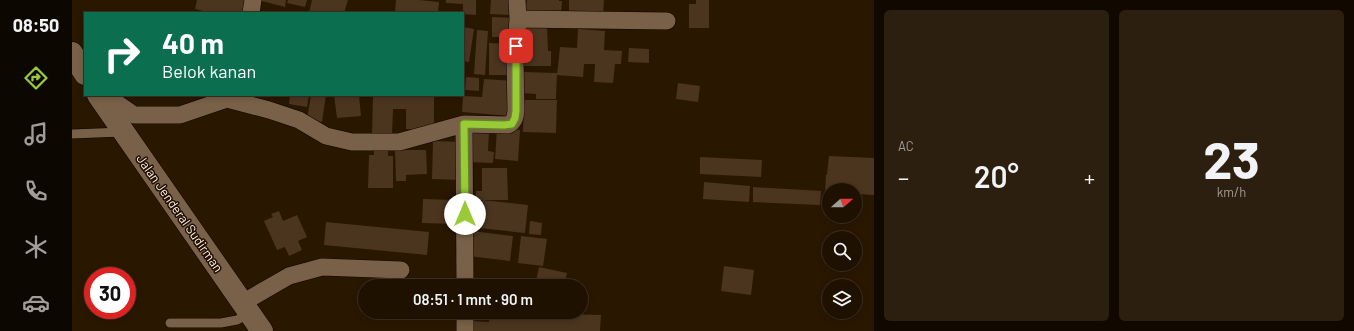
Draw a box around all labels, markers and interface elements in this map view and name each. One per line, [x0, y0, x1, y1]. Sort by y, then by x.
text: 08:50 [13, 14, 59, 36]
text: 40 m [162, 26, 224, 60]
icon: right [96, 28, 148, 80]
pin [499, 29, 533, 63]
icon: arrive [505, 35, 527, 57]
text: Belok kanan [162, 60, 256, 82]
icon: directions [22, 64, 50, 92]
icon: music [22, 120, 50, 148]
text: 23 [1203, 127, 1260, 189]
text: AC [898, 138, 914, 154]
street label: Jalan Jenderal Sudirman [133, 151, 227, 275]
text: 20° [974, 158, 1019, 194]
text: − [898, 164, 909, 190]
text: + [1084, 164, 1095, 190]
icon: phone [22, 177, 50, 205]
north arrow [822, 183, 862, 223]
map controls [822, 183, 862, 319]
text: km/h [1217, 184, 1246, 200]
position arrow [444, 193, 486, 235]
button: search [822, 231, 862, 271]
icon: climate [22, 233, 50, 261]
speed limit sign: 30 [84, 267, 136, 319]
button: layers [822, 279, 862, 319]
icon: car [22, 289, 50, 317]
text: 08:51 · 1 mnt · 90 m [413, 290, 533, 308]

